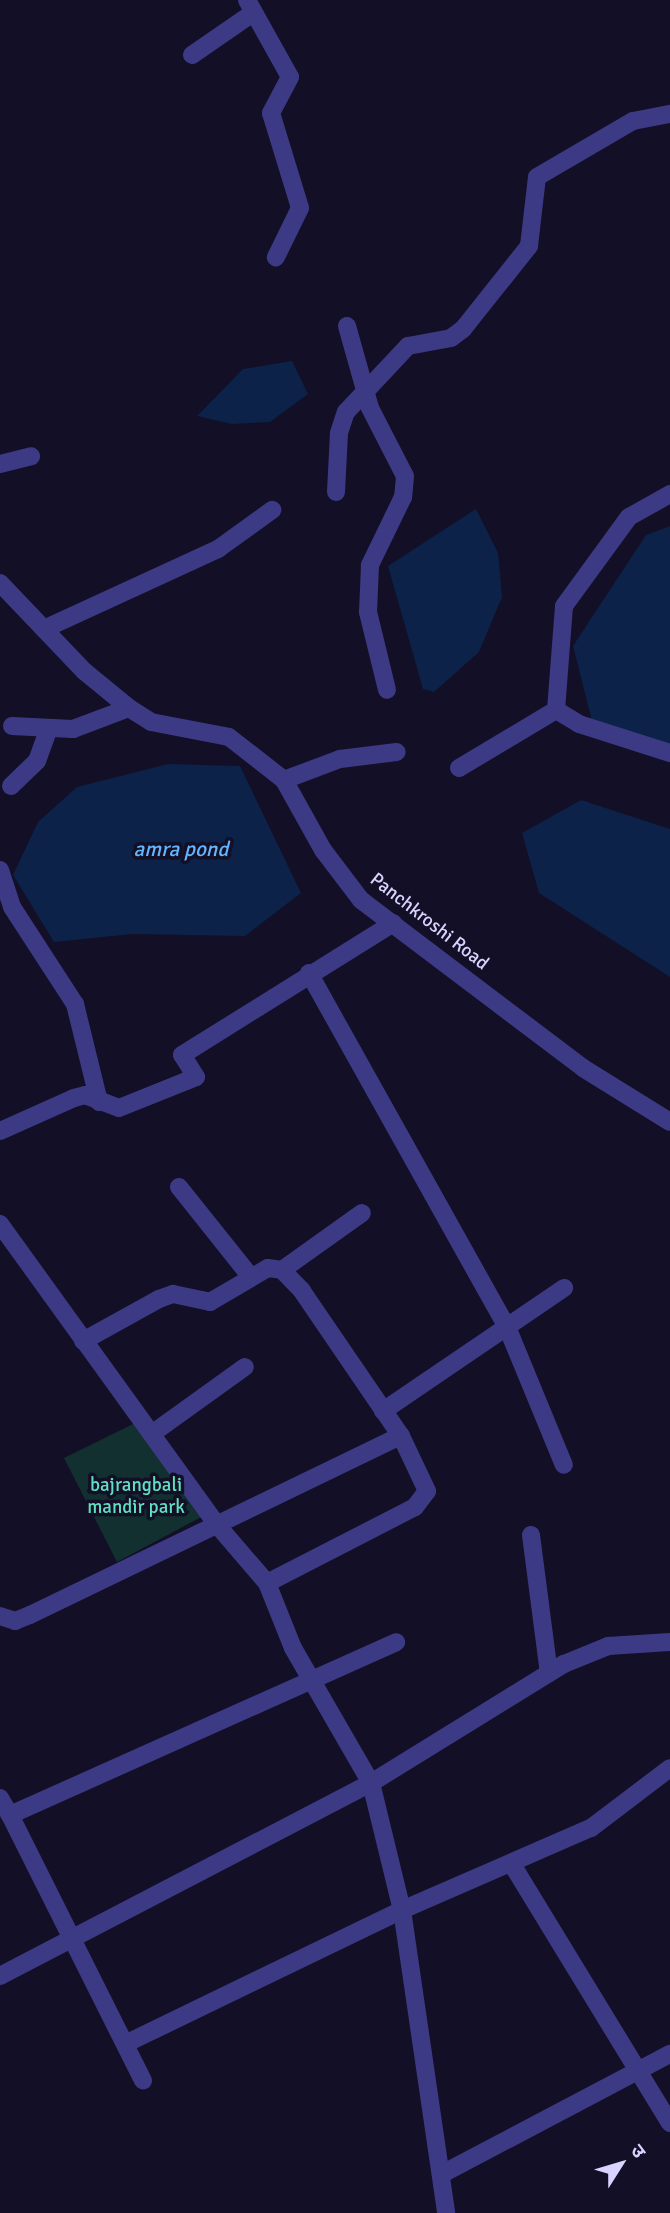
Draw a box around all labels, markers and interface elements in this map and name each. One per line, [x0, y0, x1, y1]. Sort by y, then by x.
water label: amra pond [134, 836, 228, 862]
street label: Panchkroshi Road [365, 869, 493, 975]
park label: bajrangbali mandir park [87, 1475, 185, 1519]
north arrow [586, 2129, 656, 2199]
text: उ [625, 2140, 651, 2163]

